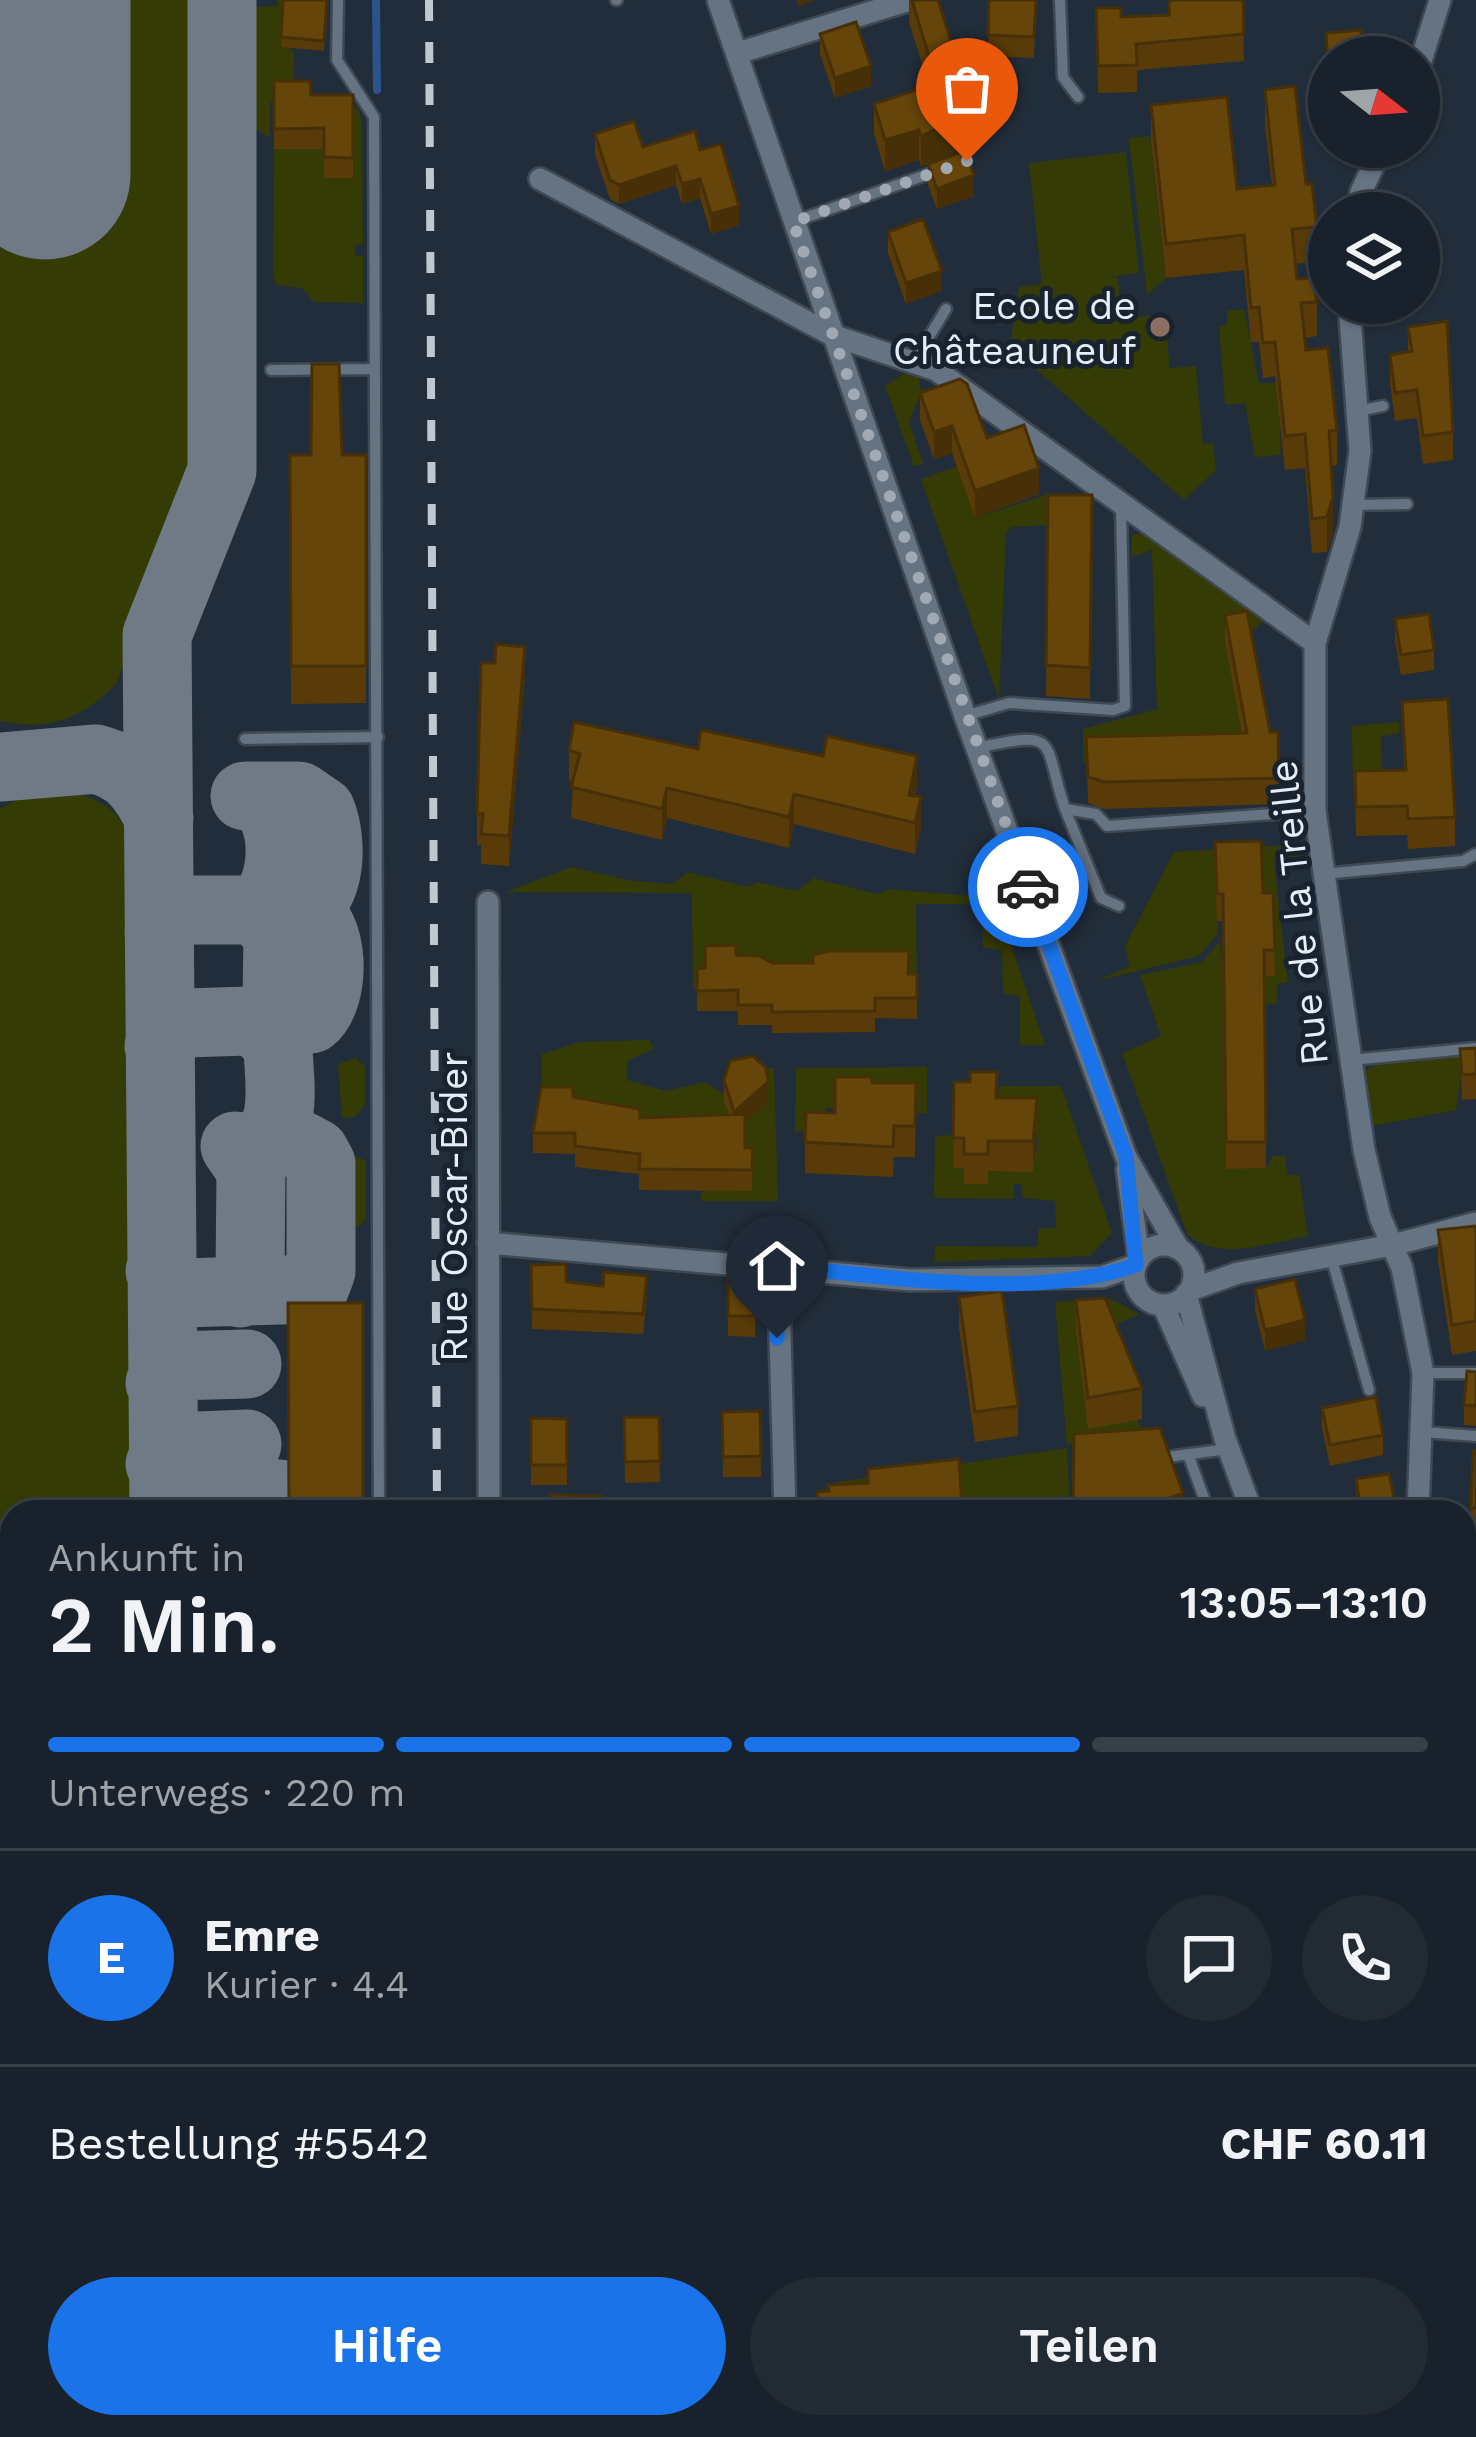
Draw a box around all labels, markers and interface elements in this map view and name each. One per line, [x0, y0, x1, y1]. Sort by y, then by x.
north arrow [1308, 36, 1440, 168]
map controls [1308, 36, 1440, 324]
pin [916, 38, 1018, 161]
icon: bag [934, 56, 1000, 122]
button: layers [1308, 192, 1440, 324]
place label: Ecole de Châteauneuf [893, 283, 1136, 373]
marker: Ecole de Châteauneuf [1147, 314, 1173, 340]
street label: Rue de la Treille [1260, 758, 1337, 1068]
courier [968, 827, 1088, 947]
icon: car [995, 854, 1061, 920]
street label: Rue Oscar-Bider [431, 1052, 476, 1362]
pin [726, 1215, 828, 1338]
icon: home [744, 1233, 810, 1299]
text: Ankunft in [48, 1535, 245, 1580]
text: 13:05–13:10 [1180, 1576, 1428, 1629]
text: 2 Min. [48, 1579, 280, 1671]
text: Unterwegs · 220 m [48, 1770, 405, 1815]
button: chat [1146, 1895, 1272, 2021]
button: phone [1302, 1895, 1428, 2021]
text: Emre [204, 1909, 320, 1962]
text: E [97, 1931, 125, 1984]
text: Kurier · 4.4 [204, 1962, 409, 2007]
text: Bestellung #5542 [48, 2117, 429, 2170]
text: CHF 60.11 [1220, 2117, 1428, 2170]
button: Hilfe [48, 2277, 726, 2415]
button: Teilen [750, 2277, 1428, 2415]

